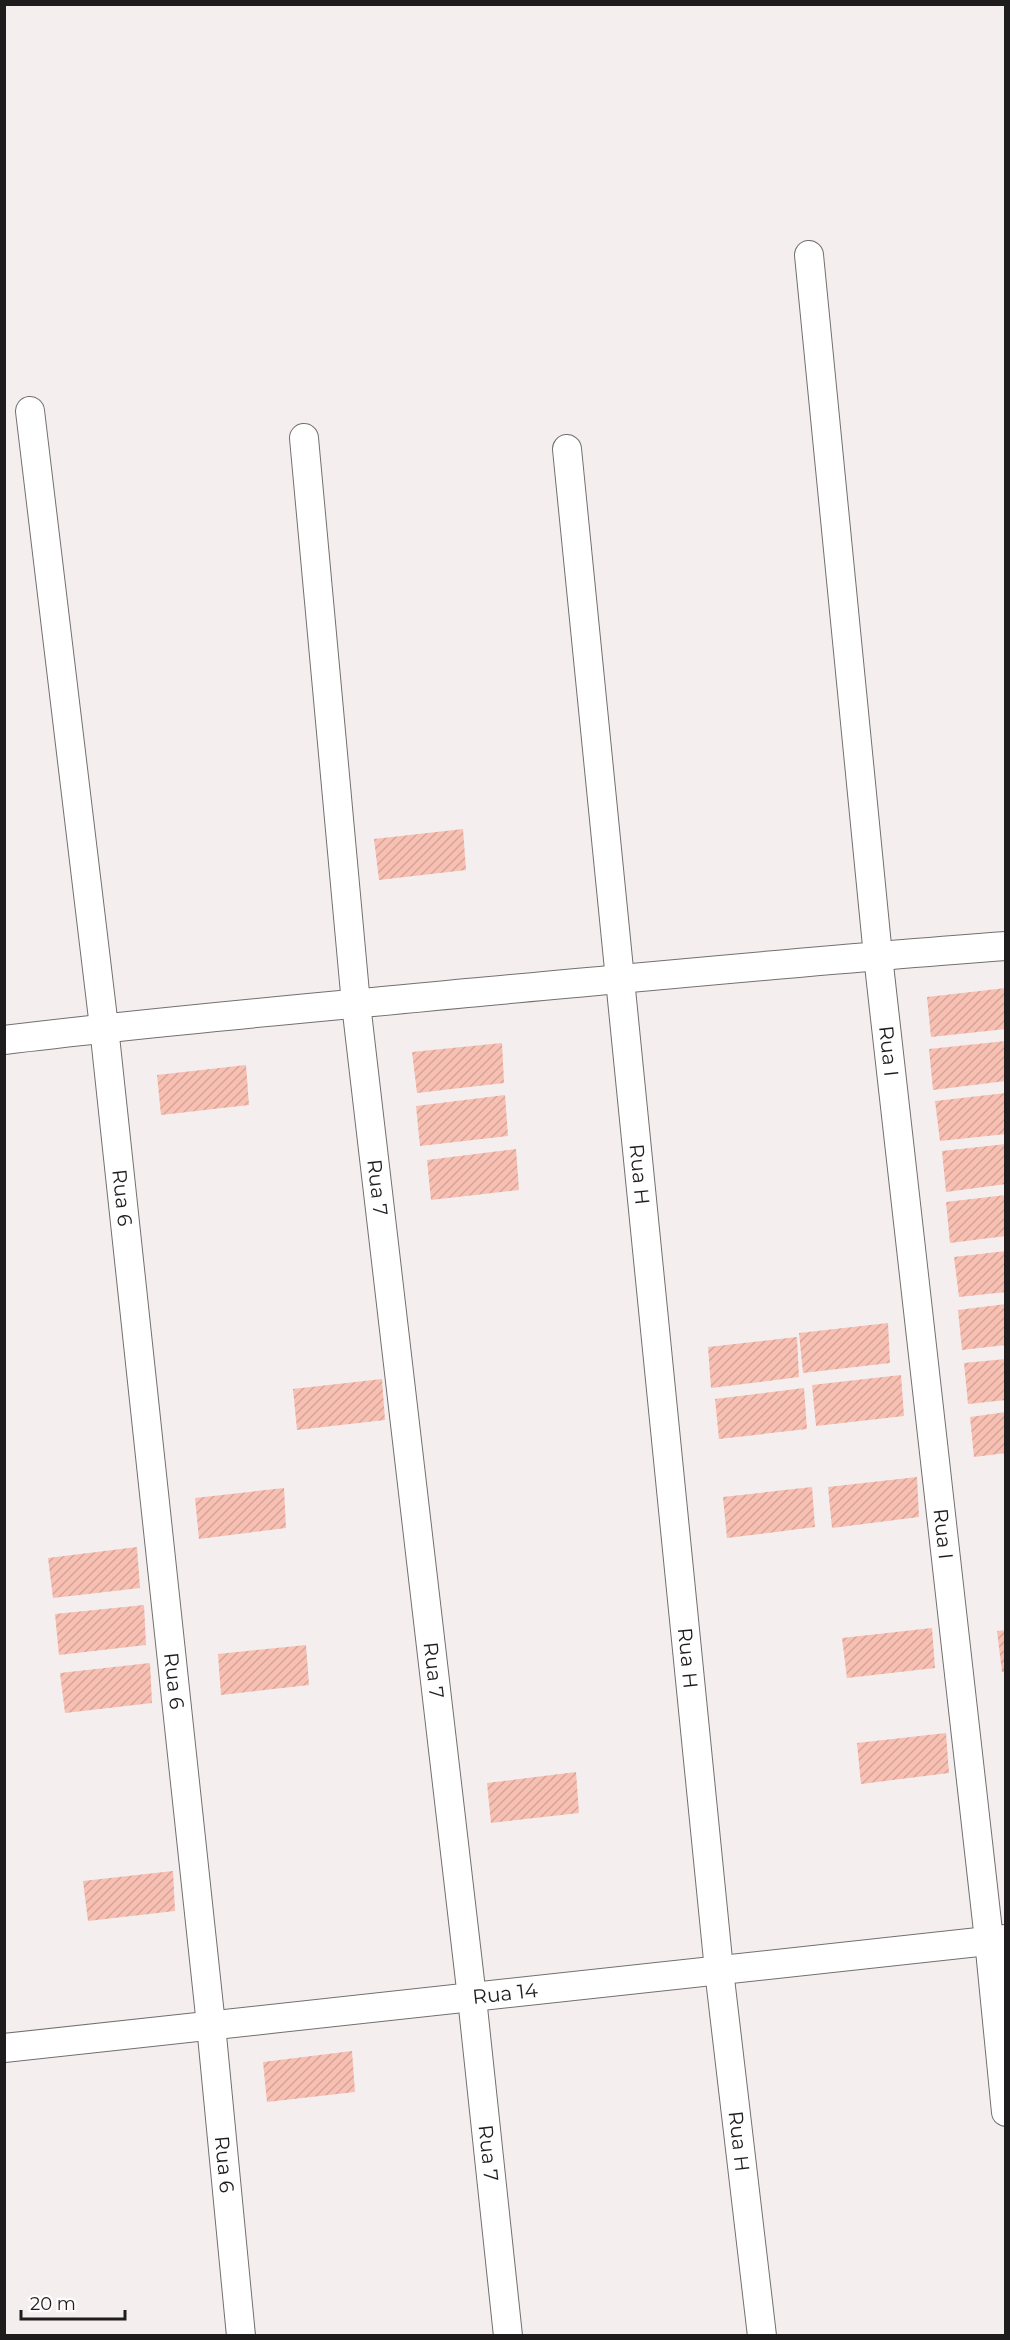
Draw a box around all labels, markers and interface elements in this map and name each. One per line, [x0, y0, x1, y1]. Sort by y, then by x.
street label: Rua I [874, 1024, 904, 1078]
street label: Rua H [625, 1143, 654, 1206]
street label: Rua 7 [362, 1158, 393, 1217]
street label: Rua 6 [107, 1168, 137, 1227]
street label: Rua I [928, 1507, 958, 1561]
street label: Rua H [673, 1626, 703, 1690]
street label: Rua 7 [419, 1641, 449, 1700]
street label: Rua 6 [159, 1651, 189, 1711]
street label: Rua 14 [471, 1978, 539, 2009]
street label: Rua H [724, 2109, 755, 2173]
street label: Rua 7 [474, 2123, 503, 2182]
street label: Rua 6 [210, 2135, 239, 2194]
scale bar [21, 2283, 124, 2321]
text: 20 m [30, 2293, 76, 2315]

